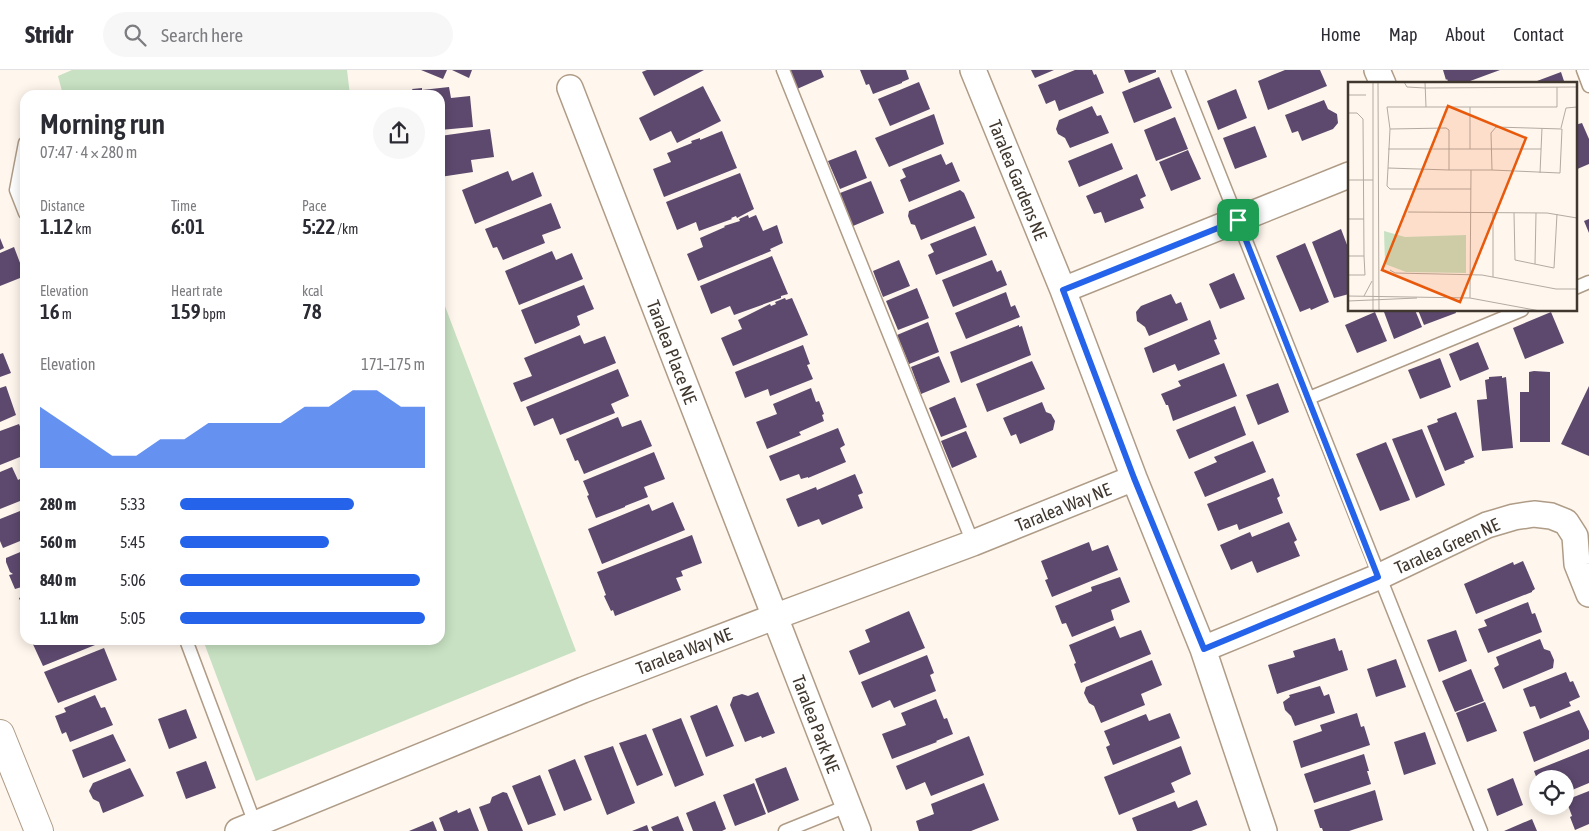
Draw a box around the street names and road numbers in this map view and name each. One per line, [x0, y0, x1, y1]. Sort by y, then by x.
street label: Taralea Gardens NE [984, 117, 1052, 243]
street label: Taralea Place NE [643, 297, 702, 407]
street label: Taralea Way NE [1012, 478, 1114, 536]
street label: Taralea Green NE [1391, 513, 1503, 578]
street label: Taralea Way NE [633, 623, 735, 679]
street label: Taralea Park NE [788, 672, 844, 776]

